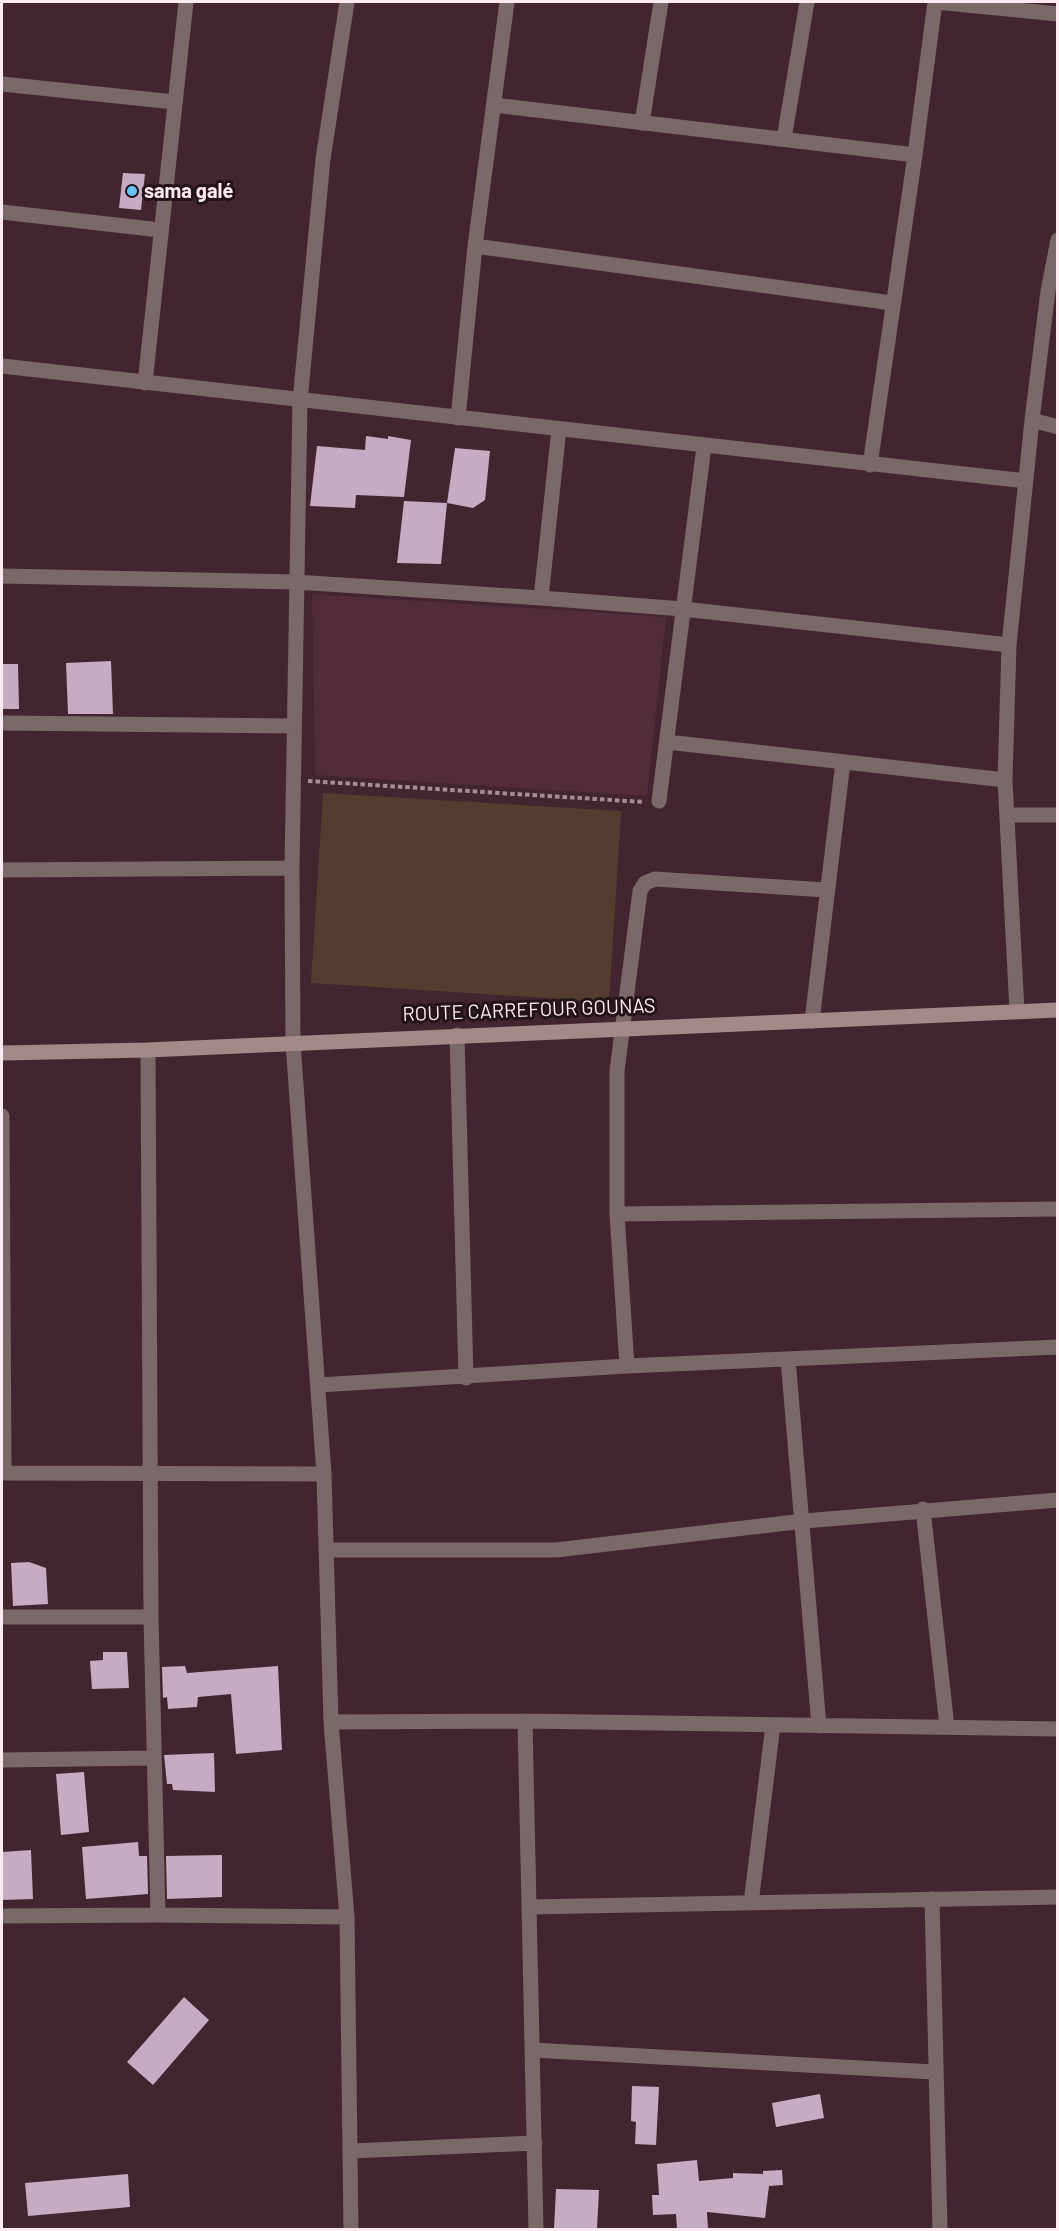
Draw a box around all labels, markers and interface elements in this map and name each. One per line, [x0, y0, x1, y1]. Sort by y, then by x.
place label: sama galé [144, 179, 233, 203]
marker: sama galé [125, 184, 139, 198]
street label: ROUTE CARREFOUR GOUNAS [402, 994, 656, 1026]

